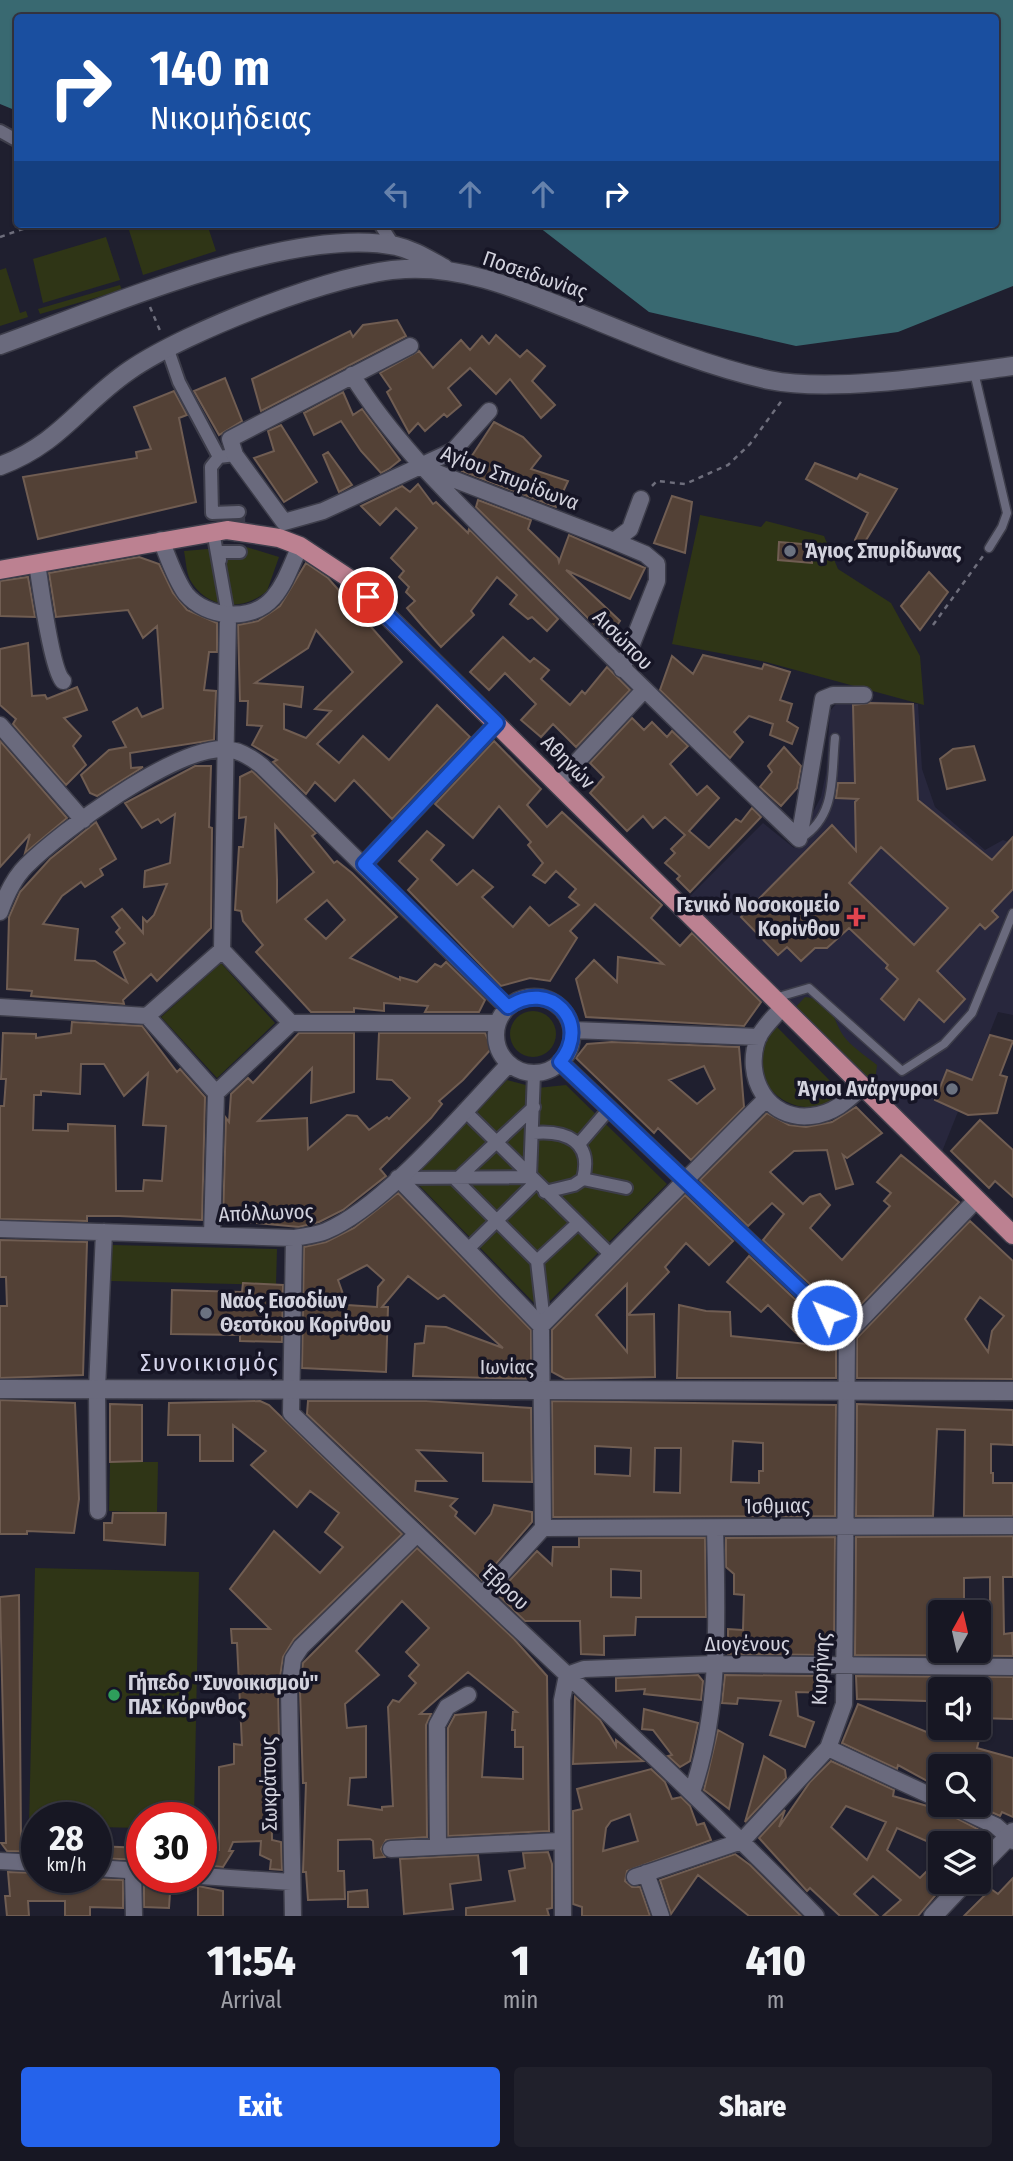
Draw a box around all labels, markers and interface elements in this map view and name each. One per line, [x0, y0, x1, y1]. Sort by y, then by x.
text: 140 m [150, 39, 270, 98]
icon: right [35, 42, 126, 133]
text: Νικομήδειας [150, 99, 311, 137]
icon: left [378, 175, 416, 213]
icon: ahead [451, 175, 489, 213]
icon: ahead [524, 175, 562, 213]
icon: right [597, 175, 635, 213]
street label: Ποσειδωνίας [479, 245, 591, 305]
street label: Αγίου Σπυρίδωνα [437, 440, 583, 516]
place label: Άγιος Σπυρίδωνας [804, 538, 962, 564]
marker: Άγιος Σπυρίδωνας [782, 543, 798, 559]
pin [338, 567, 398, 627]
icon: arrive [349, 578, 387, 616]
street label: Αισώπου [587, 604, 659, 676]
street label: Αθηνών [536, 730, 600, 794]
place label: Γενικό Νοσοκομείο Κορίνθου [677, 892, 840, 942]
marker: Γενικό Νοσοκομείο Κορίνθου [846, 907, 866, 927]
place label: Άγιοι Ανάργυροι [796, 1076, 939, 1102]
marker: Άγιοι Ανάργυροι [944, 1081, 960, 1097]
street label: Απόλλωνος [218, 1198, 314, 1228]
position arrow [790, 1278, 864, 1352]
place label: Ναός Εισοδίων Θεοτόκου Κορίνθου [220, 1288, 391, 1338]
marker: Ναός Εισοδίων Θεοτόκου Κορίνθου [198, 1305, 214, 1321]
district label: Συνοικισμός [140, 1349, 280, 1377]
street label: Ιωνίας [480, 1354, 534, 1380]
street label: Ίσθμιας [744, 1492, 810, 1520]
street label: Έβρου [476, 1558, 534, 1616]
north arrow [928, 1600, 990, 1662]
map controls [928, 1600, 991, 1894]
street label: Διογένους [704, 1631, 790, 1657]
street label: Κυρήνης [806, 1632, 836, 1706]
place label: Γήπεδο "Συνοικισμού" ΠΑΣ Κόρινθος [128, 1670, 318, 1720]
button: sound [928, 1677, 991, 1740]
marker: Γήπεδο "Συνοικισμού" ΠΑΣ Κόρινθος [106, 1687, 122, 1703]
street label: Σωκράτους [255, 1736, 283, 1831]
button: search [928, 1754, 991, 1817]
speed limit sign: 30 [126, 1802, 217, 1893]
text: 28 [49, 1817, 84, 1859]
button: layers [928, 1831, 991, 1894]
text: km/h [46, 1854, 87, 1876]
text: 11:54 [207, 1936, 296, 1986]
text: 1 [512, 1936, 530, 1986]
text: 410 [745, 1936, 806, 1986]
text: Arrival [221, 1986, 282, 2014]
text: min [503, 1986, 538, 2014]
text: m [767, 1986, 785, 2014]
button: Exit [21, 2067, 500, 2147]
button: Share [514, 2067, 992, 2147]

